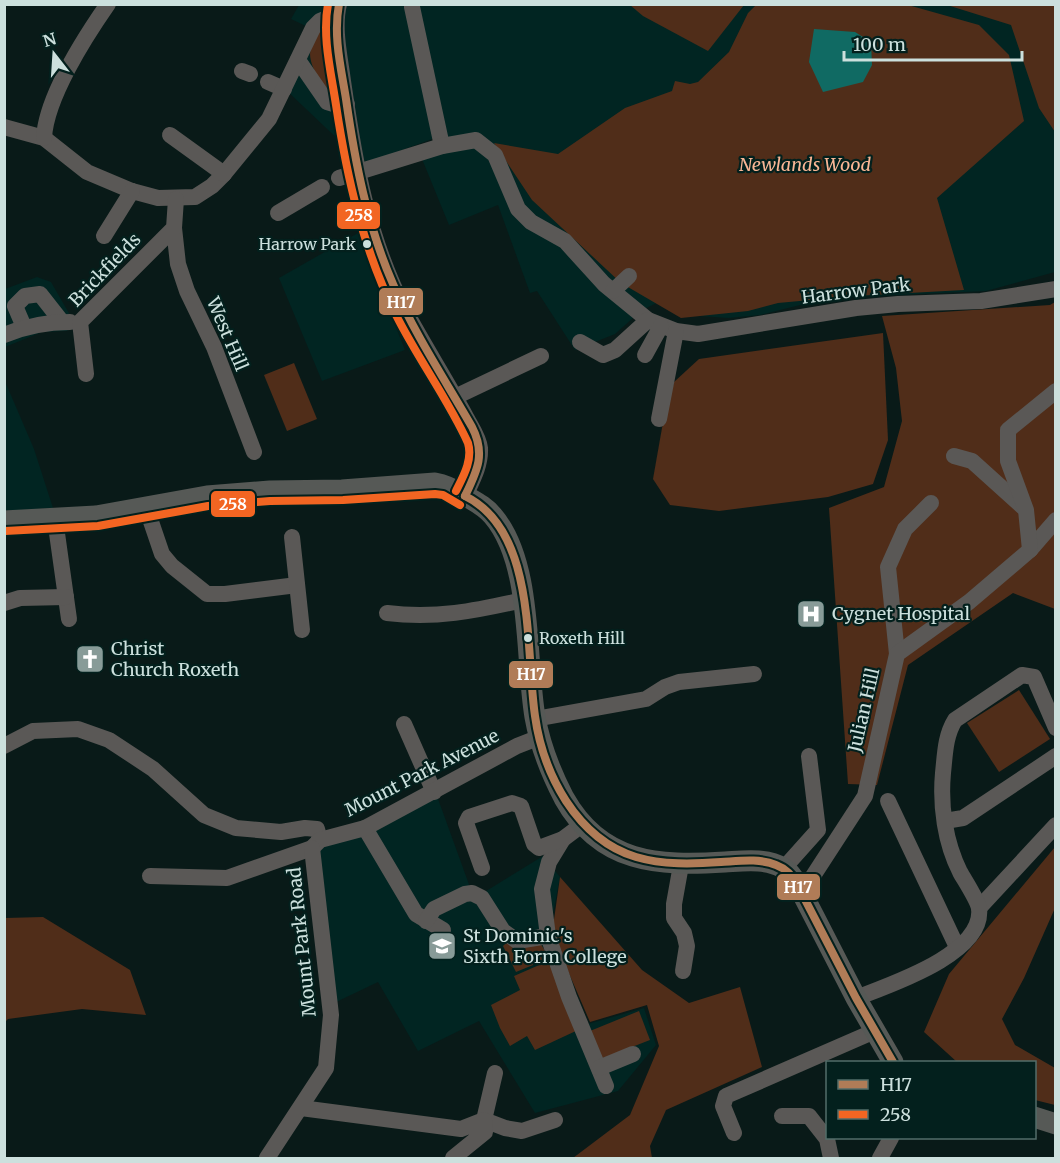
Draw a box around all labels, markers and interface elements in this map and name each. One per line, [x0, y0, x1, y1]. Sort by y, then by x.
north arrow [24, 24, 84, 84]
scale bar [844, 24, 1022, 62]
text: N [41, 28, 59, 51]
text: 100 m [853, 33, 906, 56]
park label: Newlands Wood [739, 153, 871, 176]
line badge: 258 [336, 201, 381, 230]
text: 258 [345, 205, 373, 225]
street label: Brickfields [64, 228, 146, 311]
place label: Harrow Park [259, 234, 357, 254]
marker: Harrow Park [361, 238, 373, 250]
street label: Harrow Park [800, 272, 912, 309]
line badge: H17 [378, 287, 424, 316]
street label: West Hill [201, 292, 253, 375]
text: H17 [386, 292, 416, 312]
line badge: 258 [210, 490, 256, 518]
text: 258 [219, 494, 247, 514]
hospital icon: Cygnet Hospital [795, 598, 827, 630]
place label: Cygnet Hospital [832, 602, 970, 625]
place label: Roxeth Hill [539, 628, 625, 648]
marker: Roxeth Hill [522, 632, 534, 644]
place label: Christ Church Roxeth [111, 637, 239, 681]
church icon: Christ Church Roxeth [74, 643, 106, 675]
line badge: H17 [508, 660, 554, 689]
text: H17 [516, 664, 546, 684]
street label: Julian Hill [842, 665, 884, 755]
street label: Mount Park Avenue [341, 724, 503, 821]
street label: Mount Park Road [282, 866, 321, 1018]
line badge: H17 [776, 873, 821, 901]
text: H17 [783, 877, 813, 897]
place label: St Dominic's Sixth Form College [463, 924, 627, 968]
school or university icon: St Dominic's Sixth Form College [426, 930, 458, 962]
legend [826, 1061, 1036, 1139]
text: H17 [880, 1073, 912, 1096]
text: 258 [880, 1103, 911, 1126]

